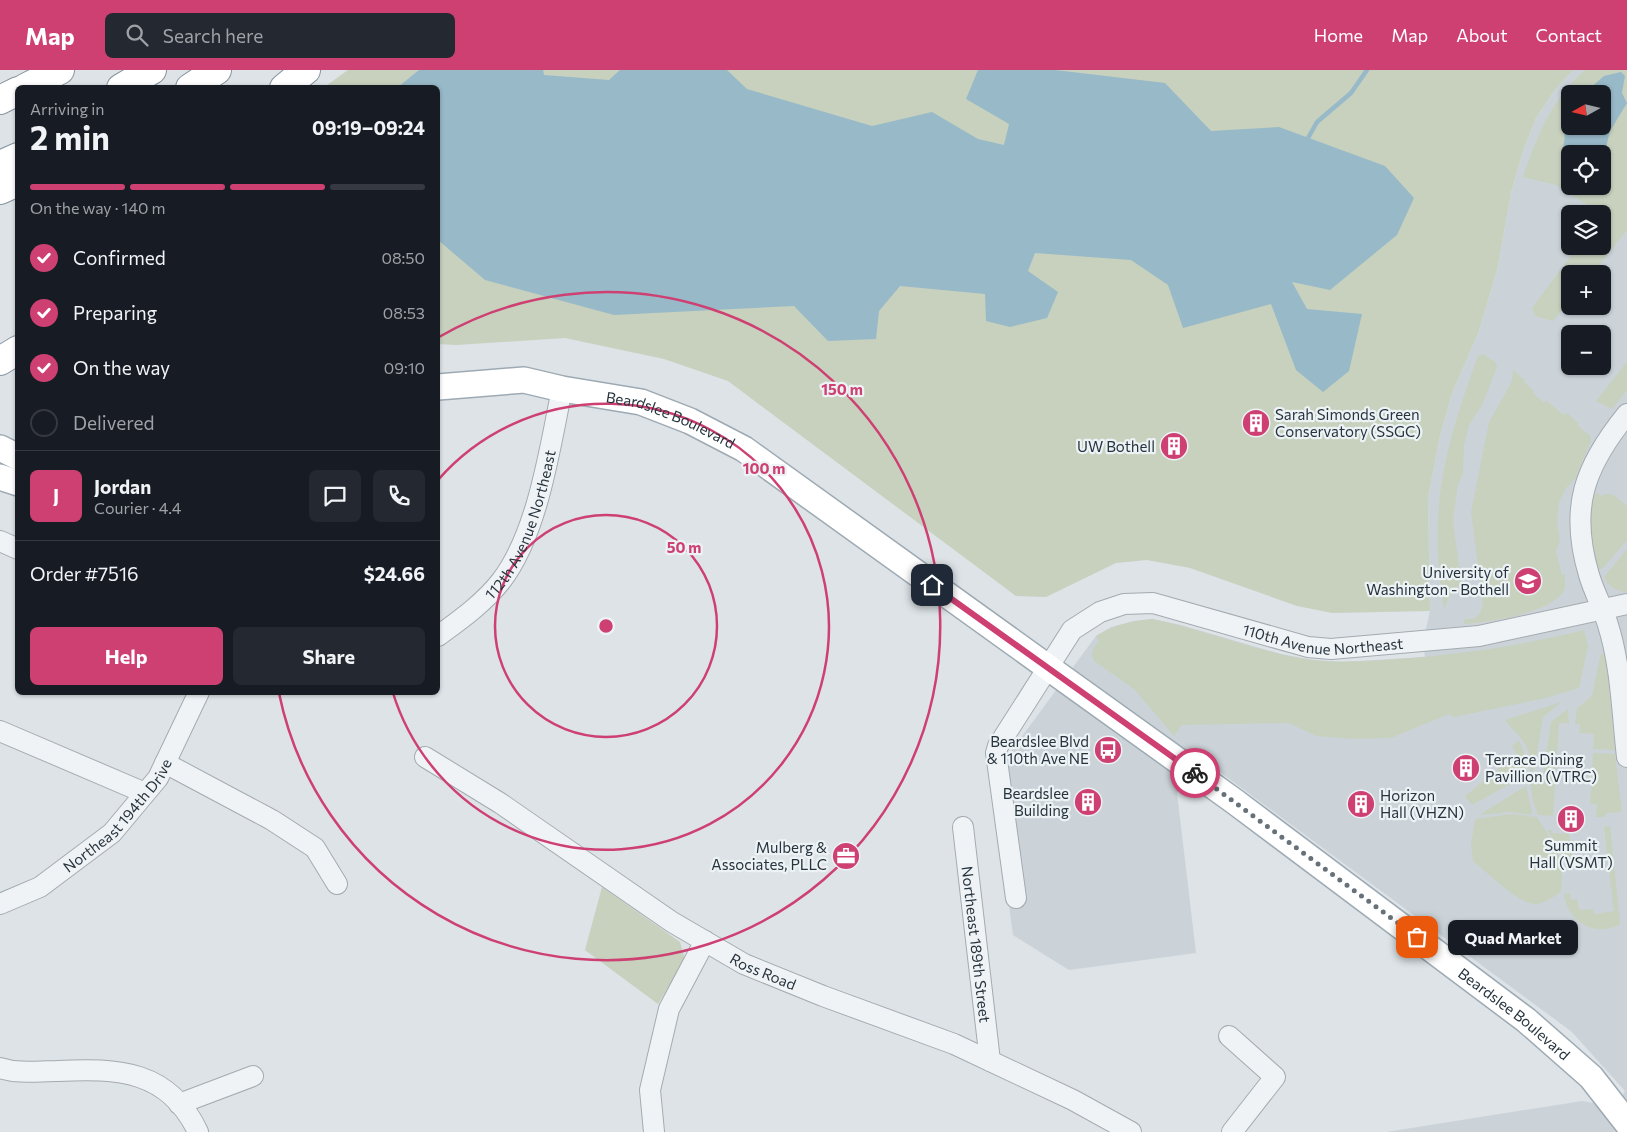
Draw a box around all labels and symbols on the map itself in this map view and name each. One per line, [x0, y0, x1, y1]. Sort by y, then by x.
north arrow [1561, 85, 1611, 135]
text: 150 m [821, 380, 863, 398]
street label: Beardslee Boulevard [605, 387, 738, 452]
place label: Sarah Simonds Green Conservatory (SSGC) [1275, 405, 1421, 440]
building icon: Sarah Simonds Green Conservatory (SSGC) [1241, 408, 1271, 438]
building icon: UW Bothell [1159, 431, 1189, 461]
place label: UW Bothell [1077, 437, 1155, 455]
street label: 112th Avenue Northeast [481, 448, 559, 603]
text: 100 m [743, 459, 785, 477]
text: 50 m [667, 538, 701, 556]
place label: University of Washington - Bothell [1366, 563, 1509, 598]
pin [911, 564, 953, 606]
school or university icon: University of Washington - Bothell [1513, 566, 1543, 596]
centre of rings [597, 617, 615, 635]
street label: 110th Avenue Northeast [1241, 620, 1404, 658]
place label: Beardslee Blvd & 110th Ave NE [987, 732, 1089, 767]
bus stop icon: Beardslee Blvd & 110th Ave NE [1093, 735, 1123, 765]
courier [1170, 748, 1220, 798]
place label: Terrace Dining Pavillion (VTRC) [1485, 750, 1597, 785]
building icon: Terrace Dining Pavillion (VTRC) [1451, 753, 1481, 783]
street label: Northeast 194th Drive [59, 756, 175, 876]
place label: Beardslee Building [1003, 784, 1069, 819]
place label: Horizon Hall (VHZN) [1380, 786, 1464, 821]
building icon: Beardslee Building [1073, 787, 1103, 817]
building icon: Horizon Hall (VHZN) [1346, 789, 1376, 819]
building icon: Summit Hall (VSMT) [1556, 804, 1586, 834]
place label: Summit Hall (VSMT) [1529, 836, 1613, 871]
place label: Mulberg & Associates, PLLC [711, 838, 827, 873]
office icon: Mulberg & Associates, PLLC [831, 841, 861, 871]
street label: Northeast 189th Street [959, 865, 994, 1023]
pin [1396, 916, 1438, 958]
callout: Quad Market [1447, 920, 1577, 954]
street label: Ross Road [727, 949, 799, 993]
street label: Beardslee Boulevard [1455, 964, 1574, 1063]

